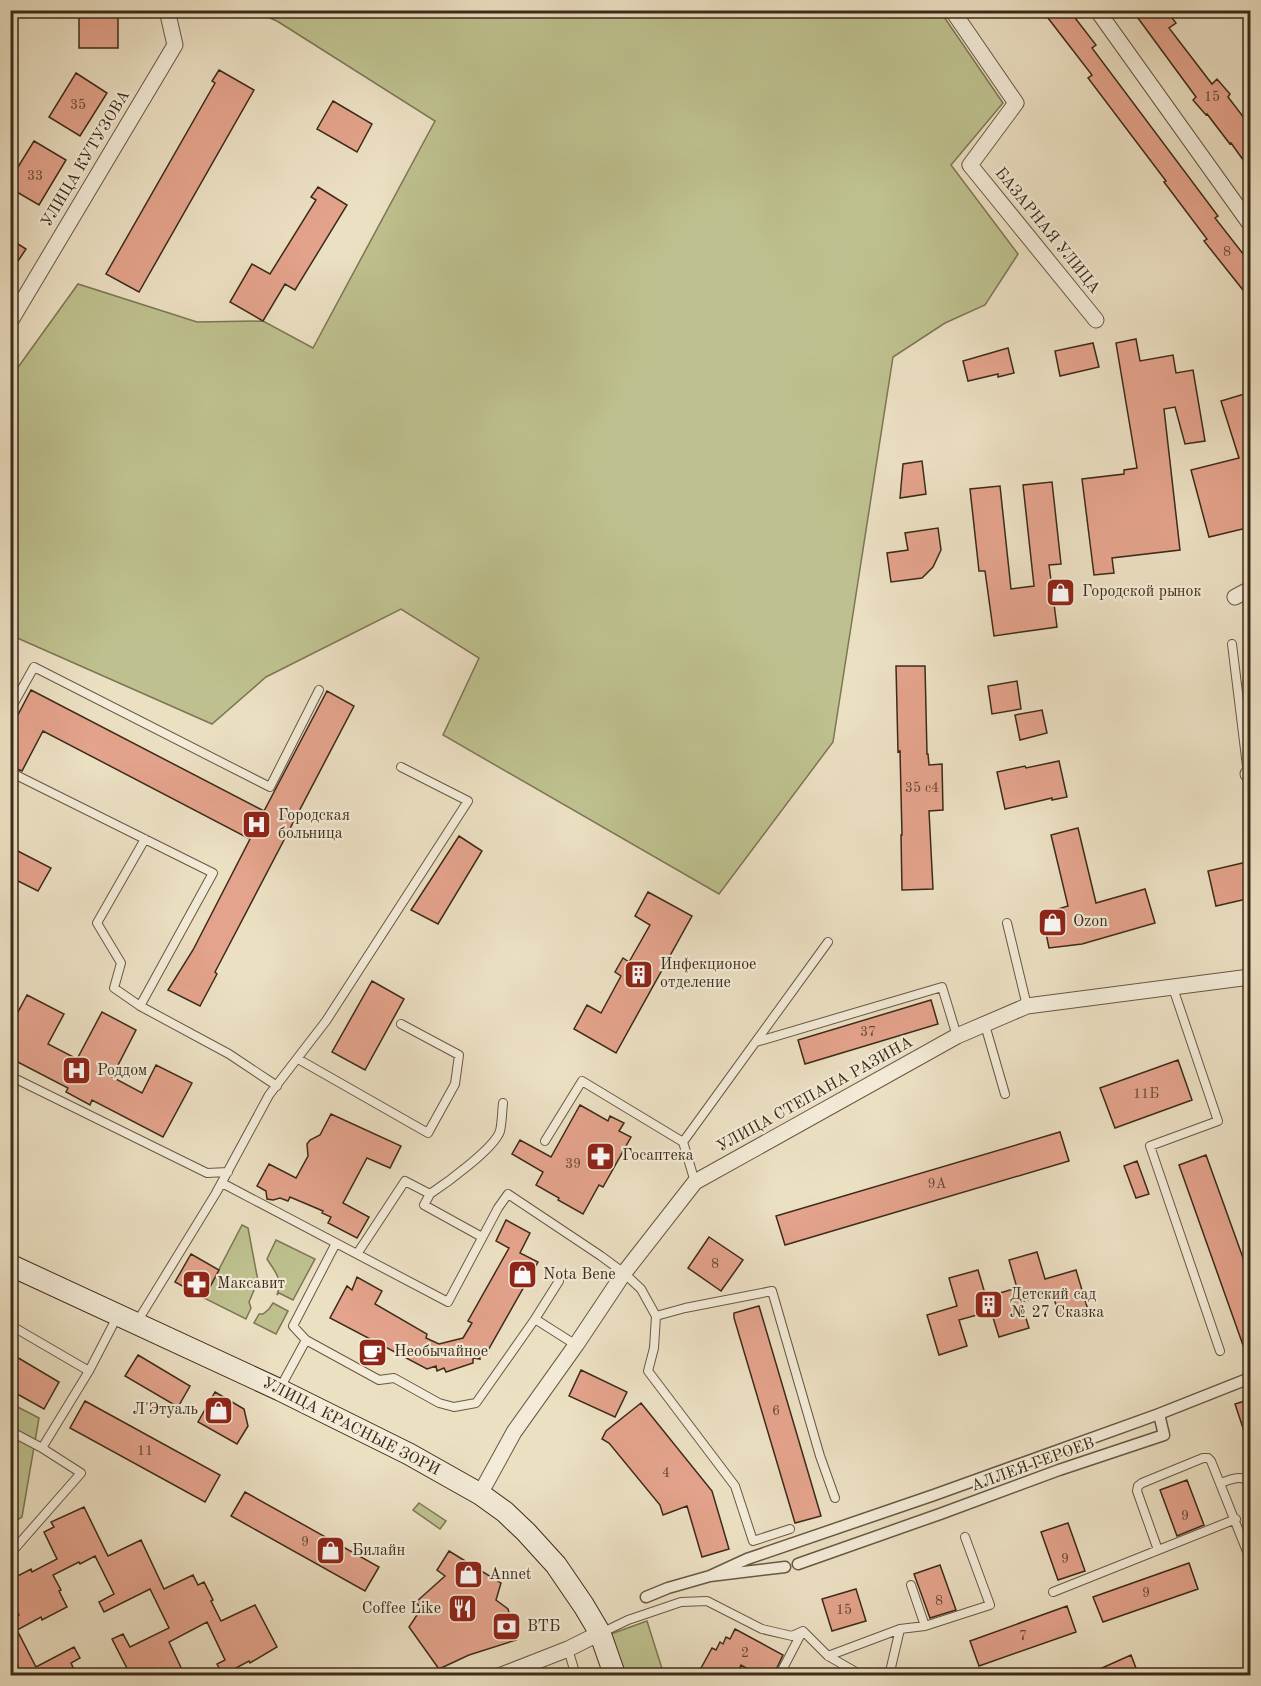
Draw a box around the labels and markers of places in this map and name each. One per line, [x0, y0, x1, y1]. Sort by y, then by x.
shop icon: Городской рынок [1045, 576, 1077, 608]
place label: Городской рынок [1082, 584, 1202, 600]
place label: Городская больница [278, 808, 350, 842]
hospital icon: Городская больница [241, 809, 273, 841]
shop icon: Ozon [1036, 906, 1068, 938]
place label: Ozon [1073, 914, 1108, 930]
place label: Инфекционое отделение [660, 957, 756, 991]
building icon: Инфекционое отделение [623, 958, 655, 990]
hospital icon: Роддом [60, 1055, 92, 1087]
place label: Роддом [97, 1063, 147, 1079]
pharmacy icon: Госаптека [585, 1140, 617, 1172]
place label: Госаптека [622, 1148, 694, 1164]
shop icon: Nota Bene [506, 1259, 538, 1291]
place label: Nota Bene [543, 1267, 616, 1283]
pharmacy icon: Максавит [180, 1268, 212, 1300]
place label: Максавит [217, 1276, 285, 1292]
place label: Детский сад № 27 Сказка [1010, 1287, 1104, 1321]
building icon: Детский сад № 27 Сказка [973, 1288, 1005, 1320]
cafe icon: Необычайное [357, 1336, 389, 1368]
place label: Необычайное [394, 1344, 488, 1360]
shop icon: Л'Этуаль [203, 1394, 235, 1426]
place label: Л'Этуаль [133, 1402, 198, 1418]
shop icon: Билайн [315, 1535, 347, 1567]
place label: Билайн [352, 1543, 406, 1559]
shop icon: Annet [452, 1559, 484, 1591]
place label: Annet [489, 1567, 532, 1583]
restaurant icon: Coffee Like [446, 1593, 478, 1625]
place label: Coffee Like [362, 1601, 441, 1617]
bank icon: ВТБ [490, 1611, 522, 1643]
place label: ВТБ [527, 1619, 560, 1635]

